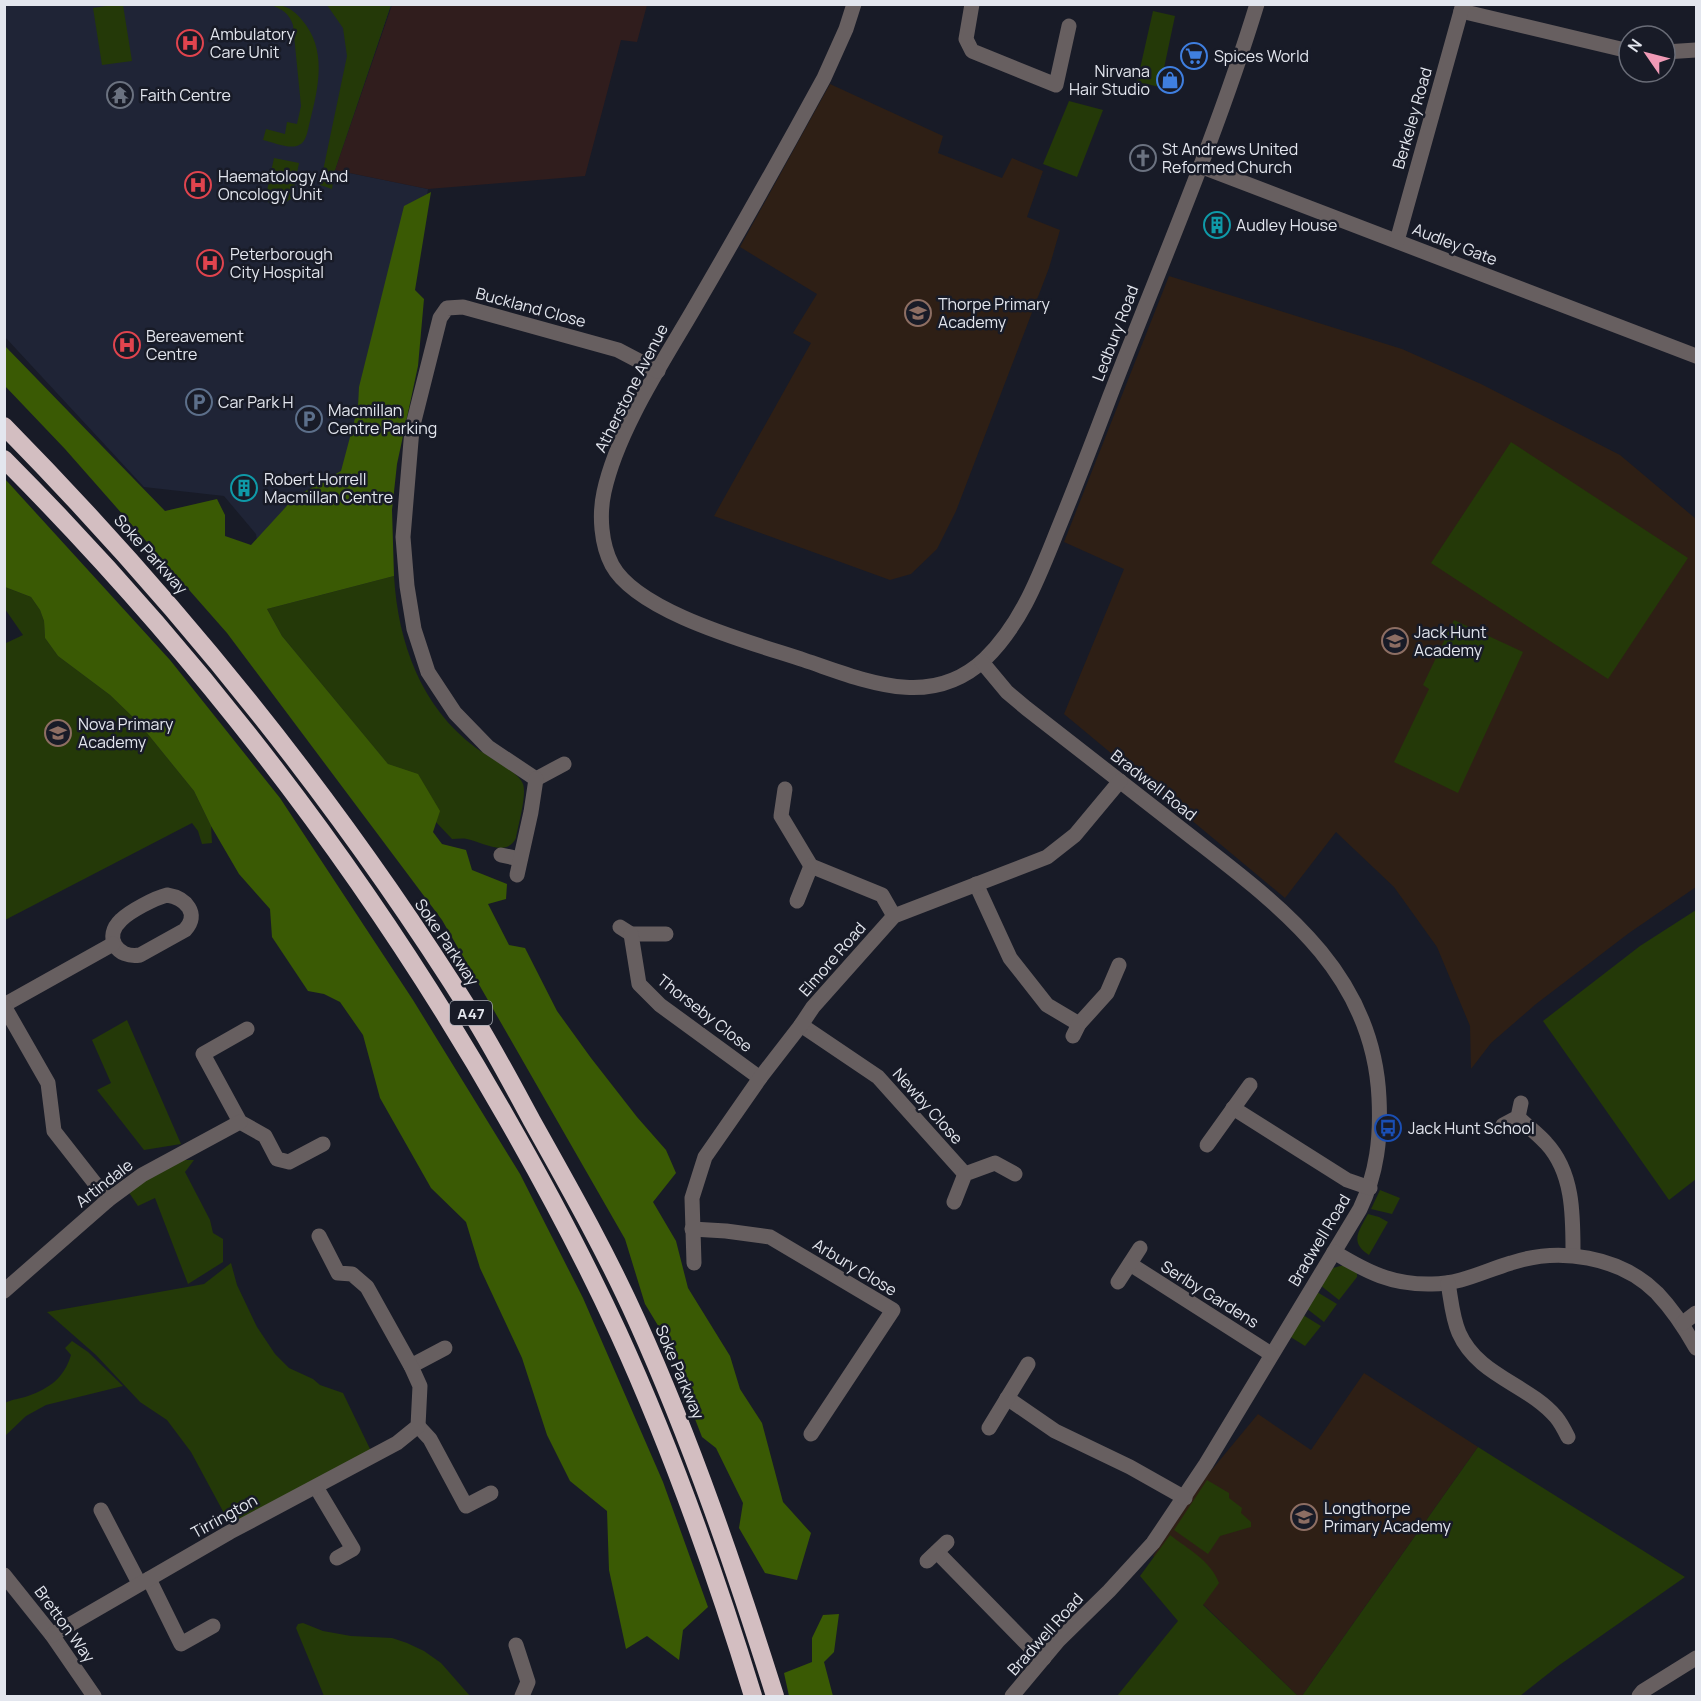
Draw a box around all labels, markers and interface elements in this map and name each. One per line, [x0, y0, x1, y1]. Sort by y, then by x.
place label: Ambulatory Care Unit [210, 23, 296, 63]
north arrow [1617, 24, 1677, 84]
hospital icon: Ambulatory Care Unit [175, 28, 205, 58]
text: N [1622, 34, 1647, 56]
supermarket icon: Spices World [1179, 41, 1209, 71]
place label: Spices World [1214, 45, 1309, 67]
place label: Nirvana Hair Studio [1069, 60, 1150, 100]
shop icon: Nirvana Hair Studio [1155, 65, 1185, 95]
street label: Berkeley Road [1387, 65, 1437, 171]
temple icon: Faith Centre [105, 80, 135, 110]
place label: Faith Centre [140, 84, 231, 106]
place label: St Andrews United Reformed Church [1162, 138, 1298, 178]
church icon: St Andrews United Reformed Church [1128, 143, 1158, 173]
place label: Haematology And Oncology Unit [218, 165, 348, 205]
hospital icon: Haematology And Oncology Unit [183, 170, 213, 200]
building icon: Audley House [1202, 210, 1232, 240]
place label: Audley House [1236, 214, 1337, 236]
street label: Audley Gate [1409, 218, 1501, 270]
place label: Peterborough City Hospital [230, 243, 333, 283]
hospital icon: Peterborough City Hospital [195, 248, 225, 278]
street label: Buckland Close [473, 282, 589, 332]
street label: Ledbury Road [1087, 282, 1143, 384]
place label: Thorpe Primary Academy [938, 293, 1051, 333]
school or university icon: Thorpe Primary Academy [903, 298, 933, 328]
street label: Atherstone Avenue [589, 320, 673, 456]
place label: Bereavement Centre [146, 325, 244, 365]
hospital icon: Bereavement Centre [112, 330, 142, 360]
parking icon: Car Park H [184, 387, 214, 417]
place label: Car Park H [218, 391, 293, 413]
place label: Macmillan Centre Parking [328, 399, 437, 439]
parking icon: Macmillan Centre Parking [294, 404, 324, 434]
place label: Robert Horrell Macmillan Centre [264, 468, 393, 508]
building icon: Robert Horrell Macmillan Centre [229, 473, 259, 503]
street label: Soke Parkway [109, 509, 193, 599]
place label: Jack Hunt Academy [1414, 621, 1487, 661]
school or university icon: Jack Hunt Academy [1380, 626, 1410, 656]
place label: Nova Primary Academy [78, 713, 174, 753]
school or university icon: Nova Primary Academy [43, 718, 73, 748]
street label: Bradwell Road [1106, 744, 1202, 826]
street label: Soke Parkway [410, 894, 484, 990]
street label: Elmore Road [794, 917, 870, 1001]
street label: Thorseby Close [653, 969, 757, 1057]
road number: A47 [450, 1001, 492, 1025]
street label: Newby Close [888, 1063, 968, 1149]
bus stop icon: Jack Hunt School [1373, 1113, 1403, 1143]
place label: Jack Hunt School [1408, 1117, 1535, 1139]
street label: Artindale [71, 1154, 137, 1212]
street label: Bradwell Road [1283, 1190, 1355, 1290]
street label: Arbury Close [809, 1233, 901, 1301]
street label: Serlby Gardens [1157, 1255, 1263, 1333]
street label: Soke Parkway [650, 1322, 710, 1423]
street label: Tirrington [187, 1489, 261, 1543]
place label: Longthorpe Primary Academy [1324, 1497, 1452, 1537]
school or university icon: Longthorpe Primary Academy [1289, 1502, 1319, 1532]
street label: Bretton Way [30, 1581, 101, 1667]
street label: Bradwell Road [1002, 1588, 1088, 1680]

